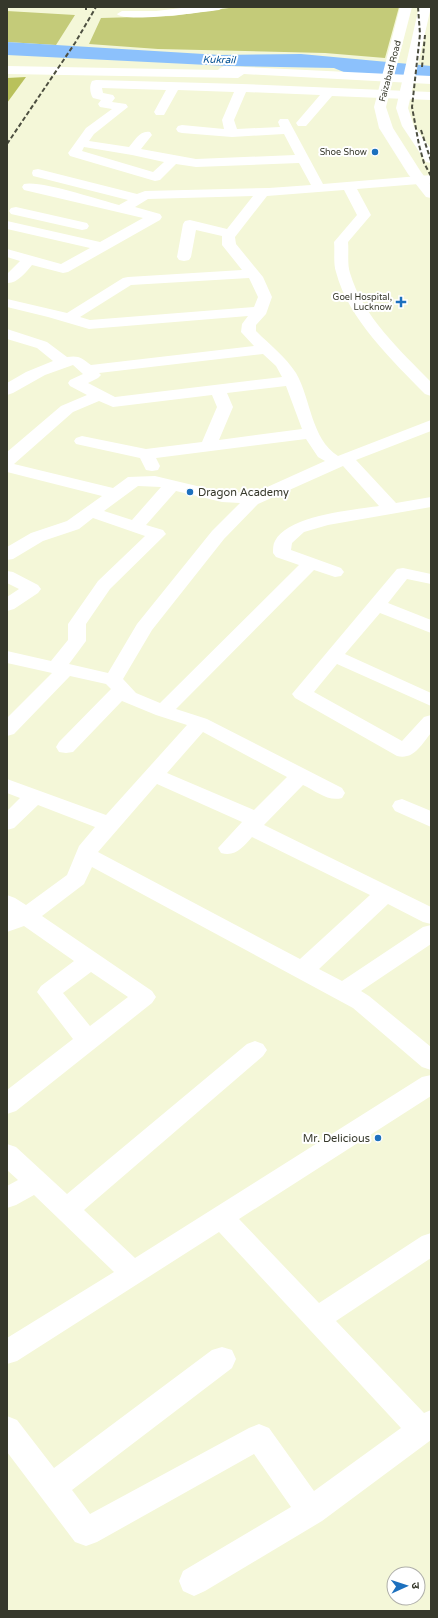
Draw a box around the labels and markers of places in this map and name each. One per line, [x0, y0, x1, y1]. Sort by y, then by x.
place label: Shoe Show [320, 147, 367, 158]
marker: Shoe Show [370, 147, 380, 157]
place label: Goel Hospital, Lucknow [333, 292, 392, 313]
marker: Goel Hospital, Lucknow [395, 296, 407, 308]
place label: Dragon Academy [198, 486, 289, 499]
marker: Dragon Academy [185, 487, 195, 497]
place label: Mr. Delicious [303, 1132, 370, 1145]
marker: Mr. Delicious [373, 1133, 383, 1143]

